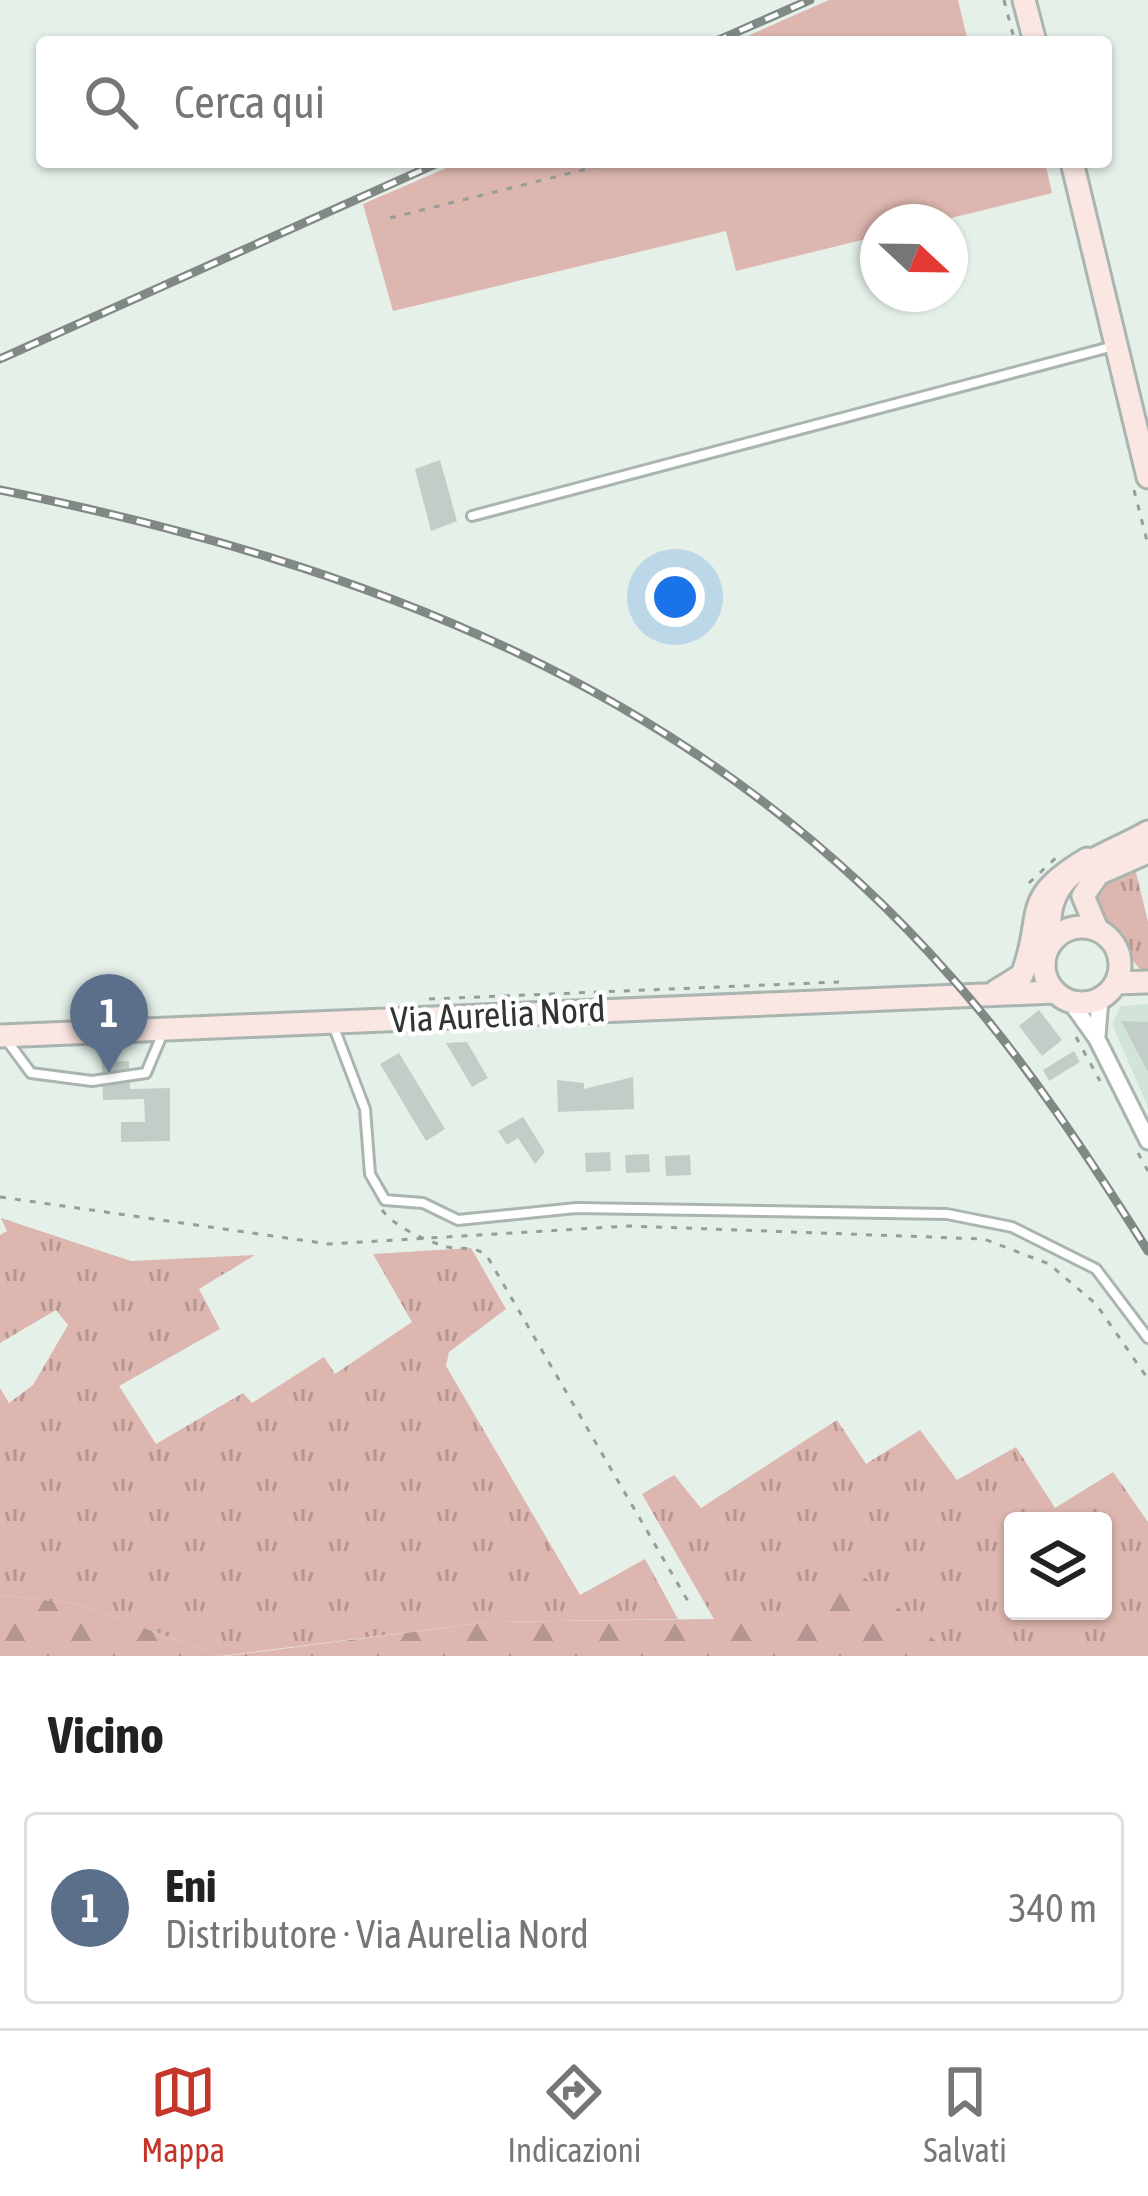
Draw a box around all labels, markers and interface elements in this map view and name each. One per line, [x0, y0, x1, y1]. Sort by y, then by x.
search box [36, 36, 1112, 168]
icon: search [78, 69, 144, 135]
text: Cerca qui [174, 76, 325, 128]
north arrow [860, 204, 968, 312]
your location [645, 567, 705, 627]
pin: 1 [70, 974, 148, 1073]
street label: Via Aurelia Nord [390, 987, 606, 1041]
map controls [1004, 1512, 1112, 1620]
button: layers [1004, 1512, 1112, 1620]
text: Vicino [48, 1705, 164, 1764]
text: Eni [165, 1860, 216, 1912]
text: 1 [81, 1886, 99, 1930]
text: 340 m [1009, 1886, 1097, 1930]
text: Distributore · Via Aurelia Nord [165, 1912, 589, 1956]
tab: Mappa [141, 2059, 225, 2169]
tab: Indicazioni [507, 2059, 641, 2169]
tab: Salvati [924, 2059, 1007, 2169]

